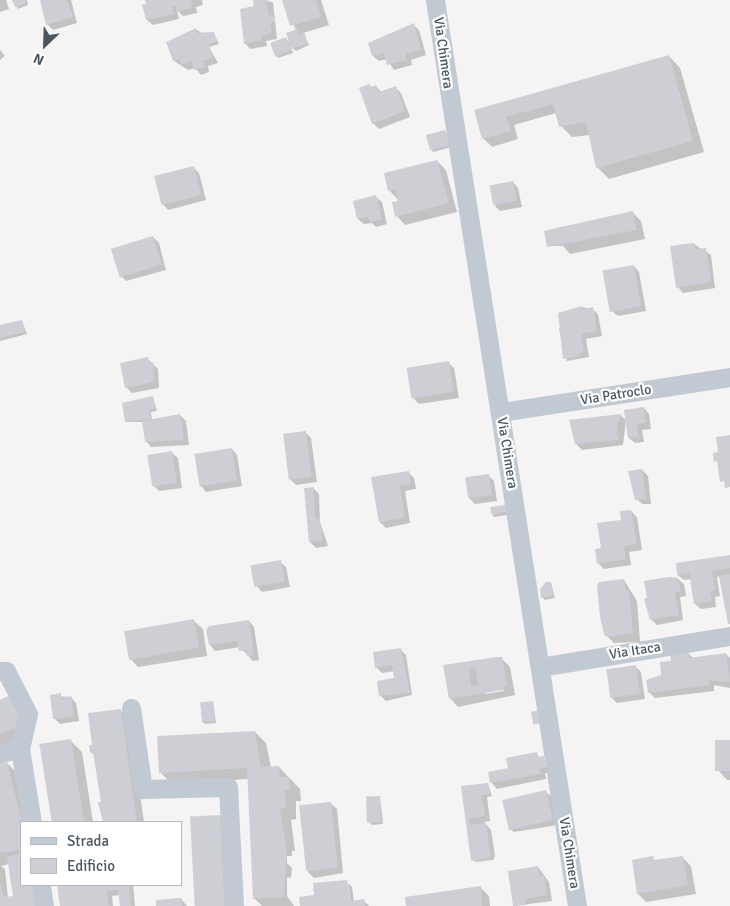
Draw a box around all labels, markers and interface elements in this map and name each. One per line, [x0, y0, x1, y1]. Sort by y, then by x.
street label: Via Chimera [430, 16, 456, 90]
north arrow [20, 20, 70, 70]
text: N [31, 49, 47, 69]
street label: Via Patroclo [579, 381, 653, 409]
street label: Via Chimera [493, 416, 521, 490]
street label: Via Itaca [608, 639, 662, 663]
street label: Via Chimera [555, 816, 583, 890]
legend [20, 821, 182, 886]
text: Strada [67, 832, 109, 850]
text: Edificio [67, 857, 115, 875]

